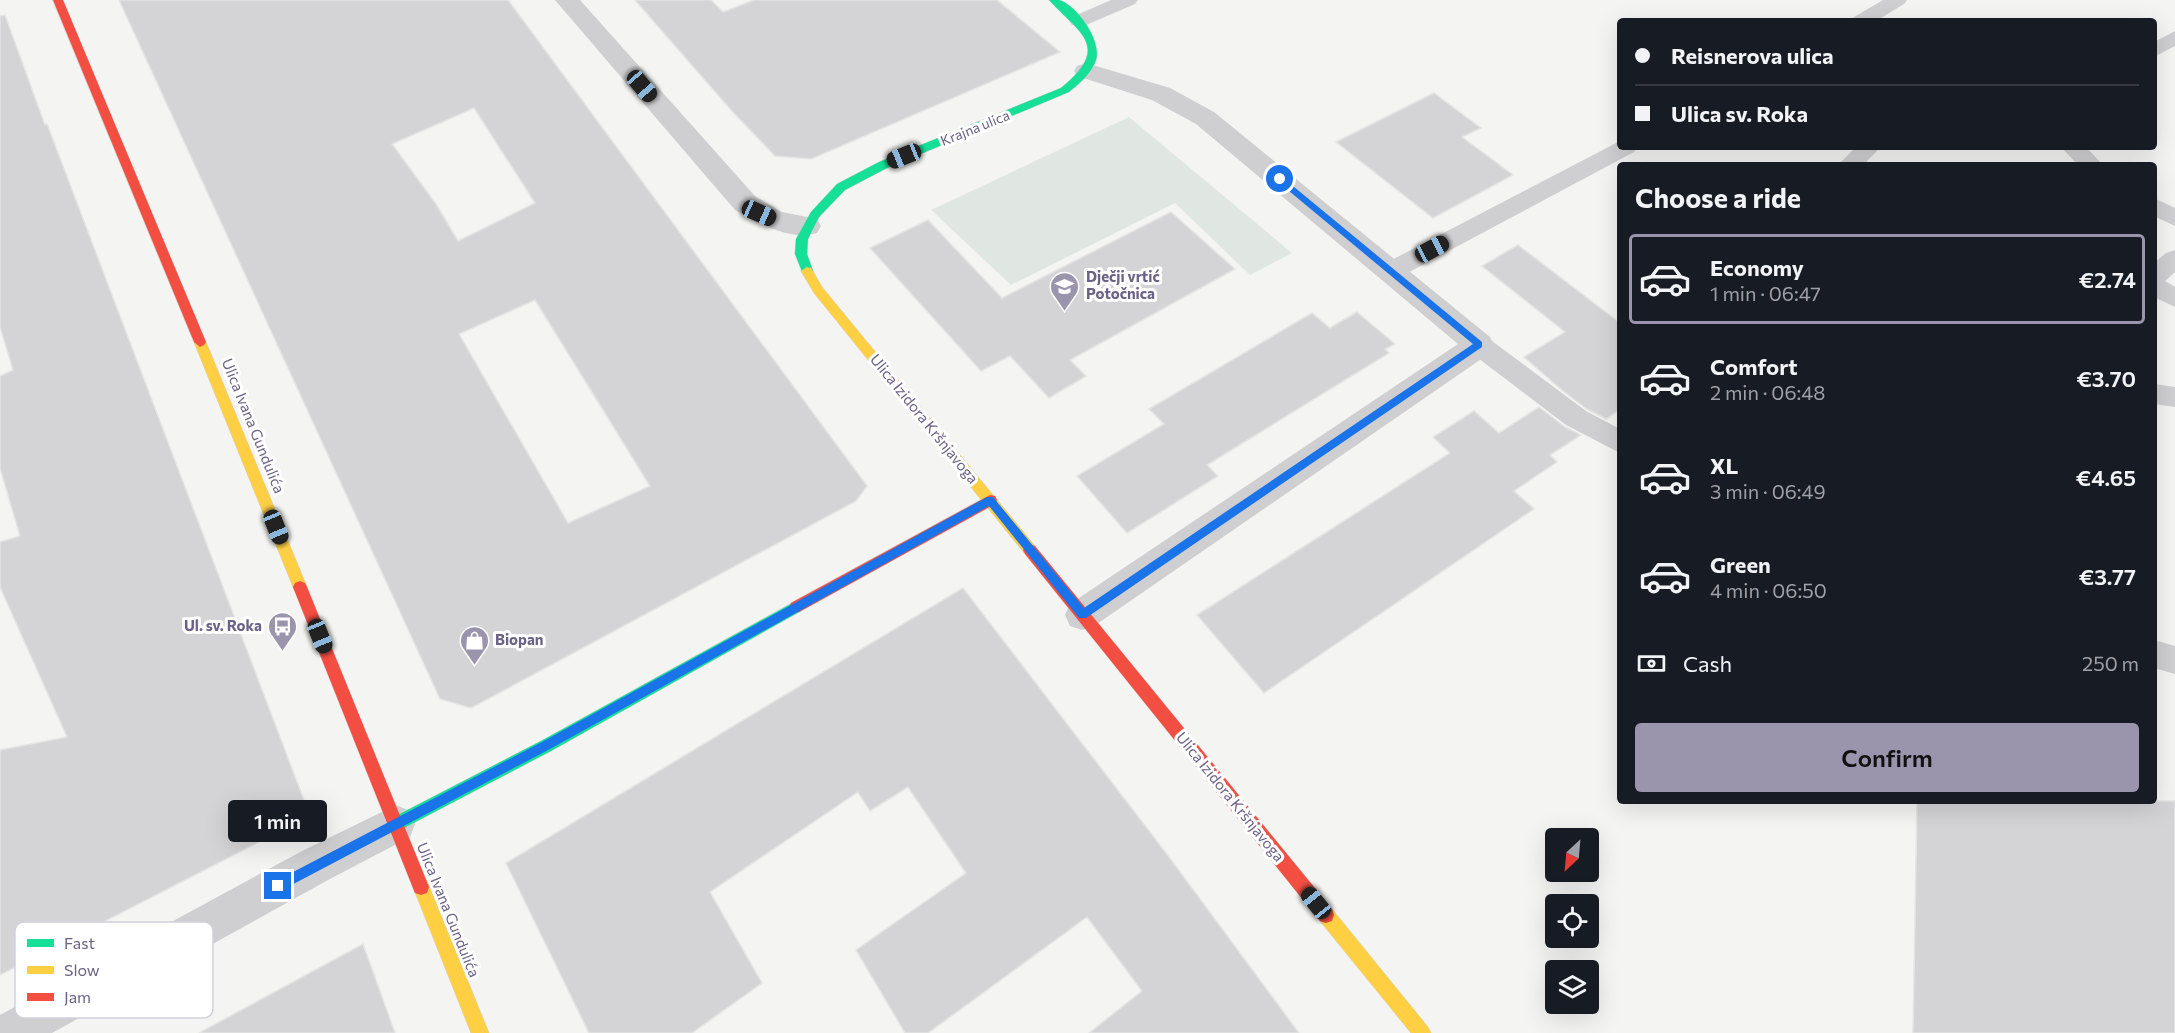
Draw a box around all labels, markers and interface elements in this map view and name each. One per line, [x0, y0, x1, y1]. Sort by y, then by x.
text: Reisnerova ulica [1671, 42, 1834, 69]
car [623, 67, 661, 105]
text: Ulica sv. Roka [1671, 100, 1808, 127]
street label: Krajna ulica [938, 106, 1012, 149]
car [884, 141, 924, 171]
route start [1266, 165, 1293, 192]
text: Choose a ride [1635, 181, 1801, 214]
car [739, 197, 779, 229]
car [1412, 233, 1452, 265]
icon: car [1638, 252, 1692, 306]
text: Economy [1710, 254, 1804, 281]
text: €2.74 [2079, 266, 2136, 293]
place label: Dječji vrtić Potočnica [1086, 267, 1160, 302]
school or university icon: Dječji vrtić Potočnica [1049, 270, 1081, 312]
text: 1 min · 06:47 [1710, 281, 1821, 305]
street label: Ulica Izidora Kršnjavoga [867, 350, 983, 487]
icon: car [1638, 351, 1692, 405]
text: Comfort [1710, 353, 1798, 380]
street label: Ulica Ivana Gundulića [219, 356, 289, 496]
text: €3.70 [2076, 365, 2136, 392]
text: 2 min · 06:48 [1710, 380, 1825, 404]
icon: car [1638, 450, 1692, 504]
text: XL [1710, 452, 1738, 479]
text: €4.65 [2076, 464, 2136, 491]
text: 3 min · 06:49 [1710, 479, 1826, 503]
car [261, 507, 291, 547]
icon: car [1638, 549, 1692, 603]
text: Green [1710, 551, 1771, 578]
text: €3.77 [2079, 563, 2136, 590]
text: 4 min · 06:50 [1710, 578, 1827, 602]
bus stop icon: Ul. sv. Roka [267, 610, 299, 652]
place label: Ul. sv. Roka [184, 616, 262, 634]
car [305, 616, 335, 656]
shop icon: Biopan [458, 624, 490, 666]
place label: Biopan [495, 630, 544, 648]
icon: cash [1635, 647, 1668, 680]
text: Cash [1683, 650, 1732, 677]
text: 250 m [2082, 651, 2139, 675]
button: Confirm [1635, 723, 2139, 792]
street label: Ulica Izidora Kršnjavoga [1173, 728, 1289, 865]
callout: 1 min [228, 799, 328, 841]
text: 1 min [254, 809, 301, 833]
north arrow [1545, 828, 1599, 882]
map controls [1545, 828, 1599, 1014]
street label: Ulica Ivana Gundulića [414, 840, 484, 980]
route end [264, 872, 291, 899]
car [1298, 883, 1334, 923]
button: locate [1545, 894, 1599, 948]
legend [15, 922, 213, 1018]
text: Fast [64, 933, 95, 952]
text: Slow [64, 960, 100, 979]
button: layers [1545, 960, 1599, 1014]
text: Jam [64, 987, 91, 1006]

